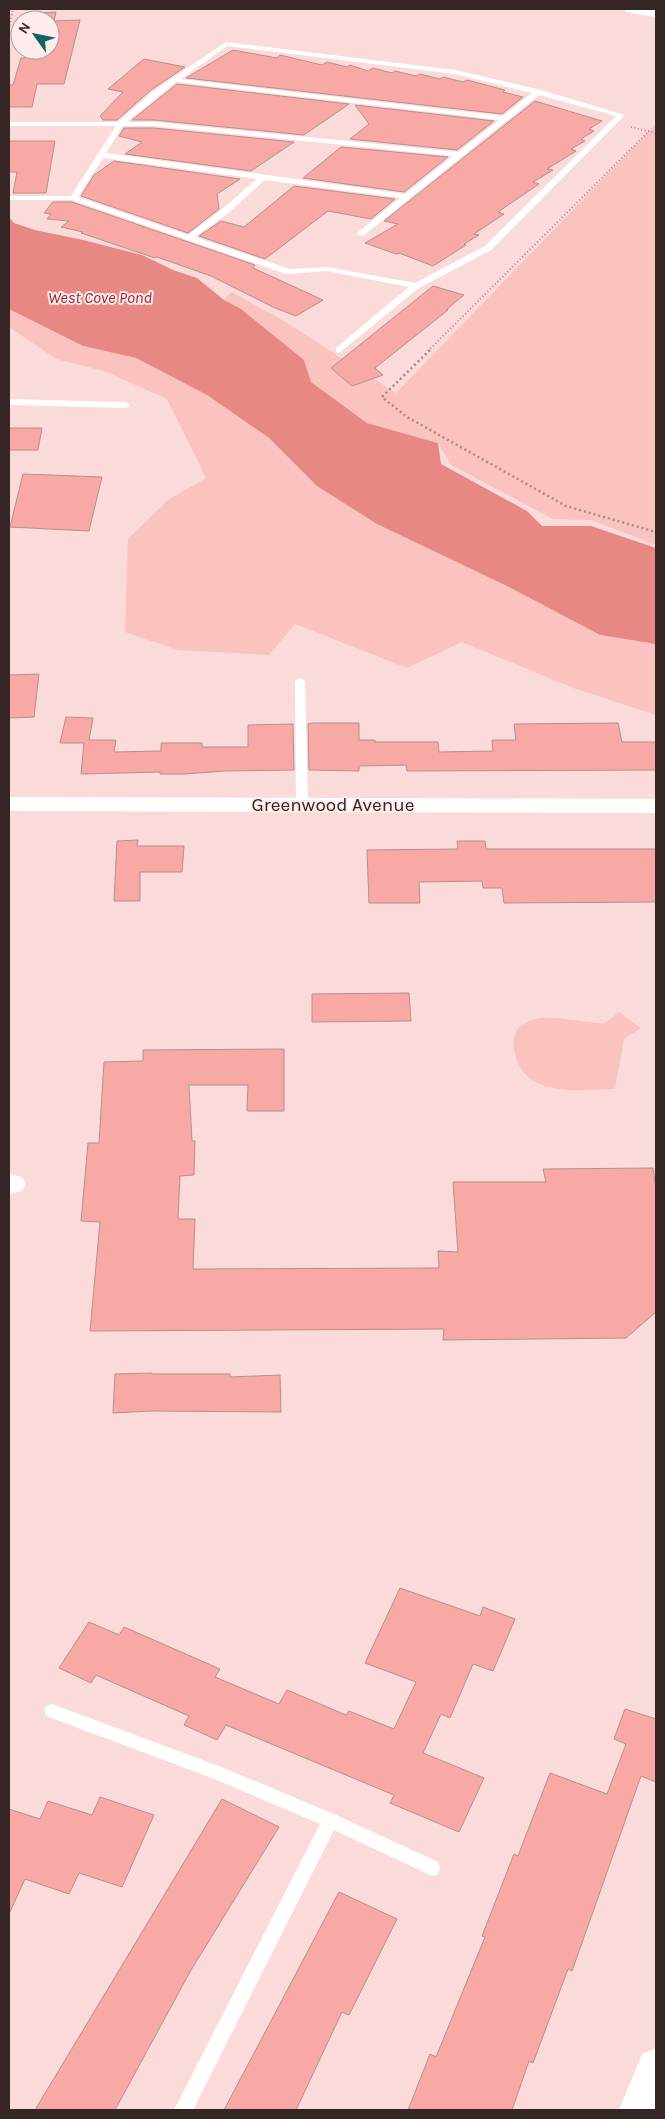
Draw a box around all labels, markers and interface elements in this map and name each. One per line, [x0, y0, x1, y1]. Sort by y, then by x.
north arrow [10, 10, 60, 60]
text: N [15, 19, 34, 37]
water label: West Cove Pond [48, 288, 152, 307]
street label: Greenwood Avenue [252, 794, 414, 816]

